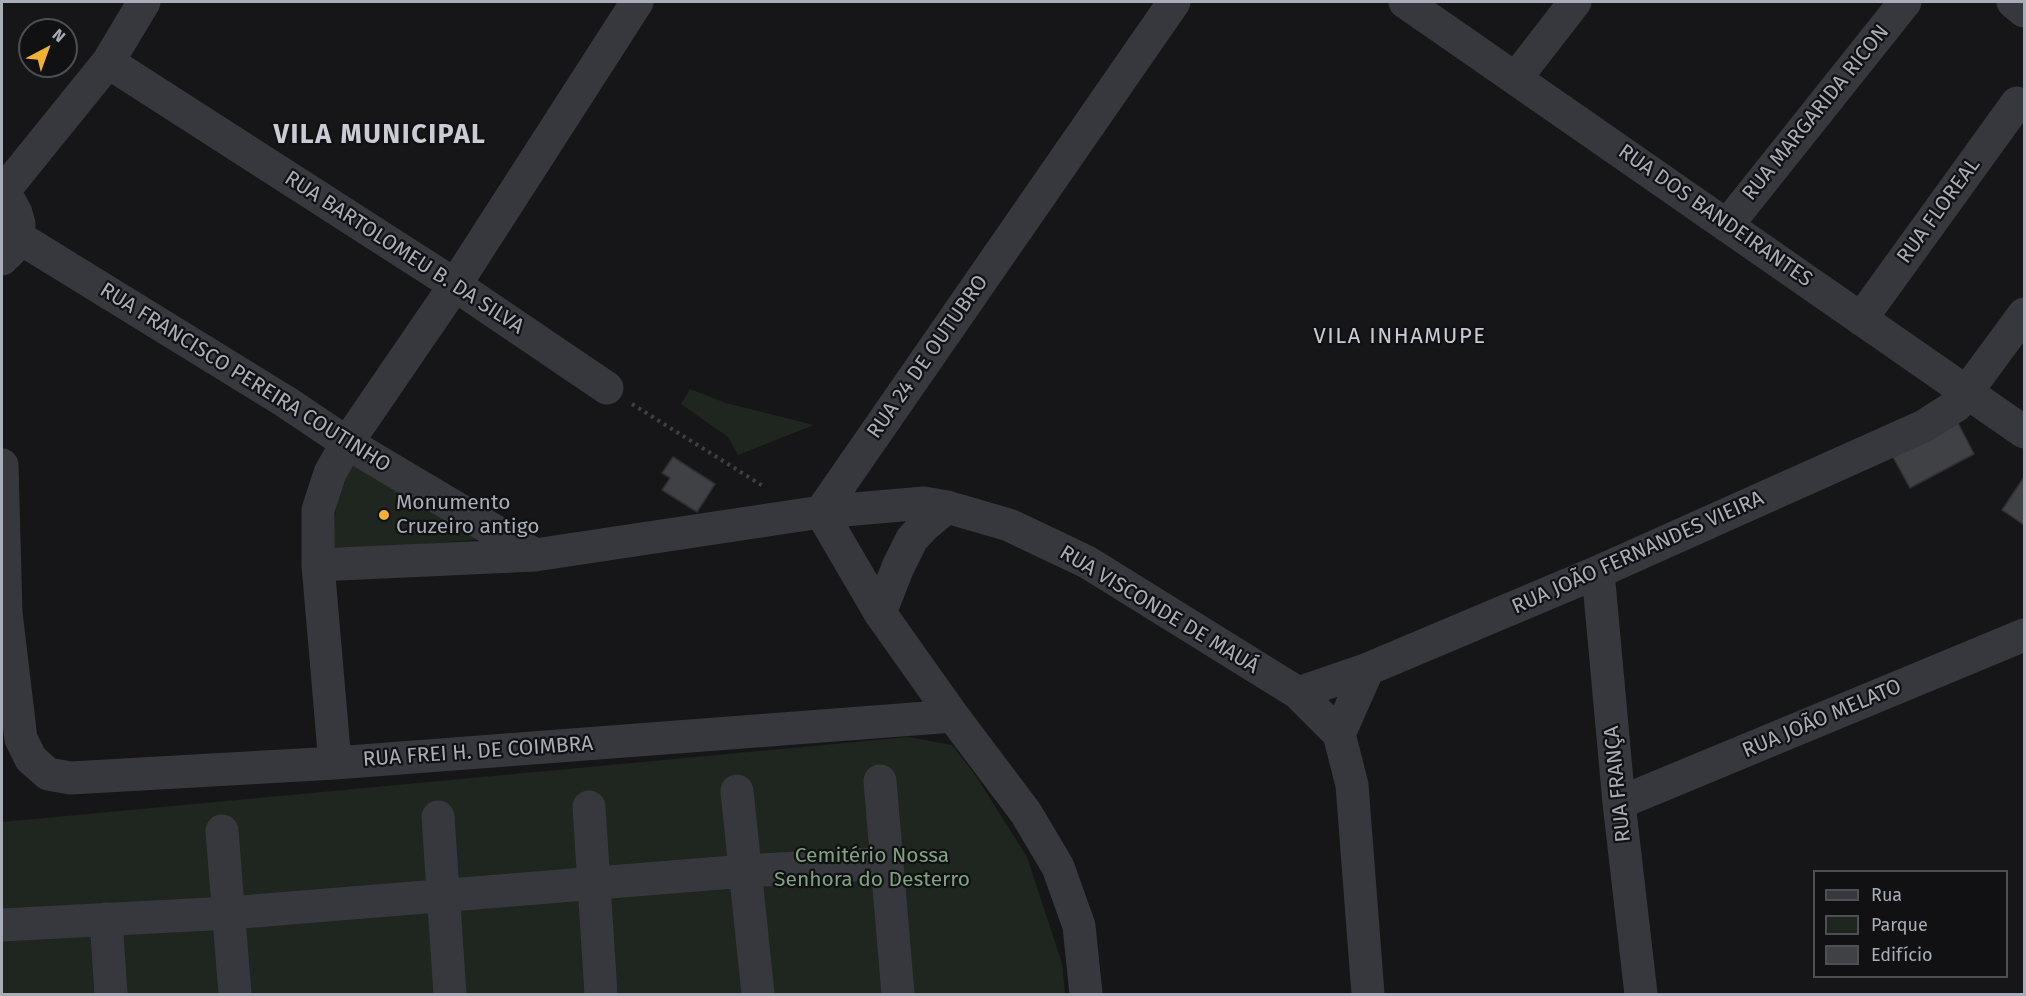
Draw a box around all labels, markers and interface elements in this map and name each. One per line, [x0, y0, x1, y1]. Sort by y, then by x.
north arrow [18, 18, 78, 78]
street label: RUA MARGARIDA RICON [1737, 20, 1895, 206]
text: N [49, 25, 69, 46]
district label: VILA MUNICIPAL [274, 119, 486, 151]
street label: RUA DOS BANDEIRANTES [1613, 139, 1817, 293]
street label: RUA FLOREAL [1892, 153, 1986, 269]
street label: RUA BARTOLOMEU B. DA SILVA [279, 166, 529, 340]
street label: RUA 24 DE OUTUBRO [862, 270, 994, 444]
street label: RUA FRANCISCO PEREIRA COUTINHO [95, 278, 395, 478]
district label: VILA INHAMUPE [1314, 324, 1486, 350]
street label: RUA JOÃO FERNANDES VIEIRA [1508, 486, 1768, 620]
place label: Monumento Cruzeiro antigo [396, 490, 540, 540]
marker: Monumento Cruzeiro antigo [377, 508, 391, 522]
street label: RUA VISCONDE DE MAUÁ [1055, 541, 1263, 679]
street label: RUA JOÃO MELATO [1739, 674, 1905, 764]
street label: RUA FRANÇA [1599, 724, 1637, 844]
street label: RUA FREI H. DE COIMBRA [362, 731, 594, 773]
park label: Cemitério Nossa Senhora do Desterro [774, 843, 970, 893]
legend [1813, 870, 2008, 978]
text: Rua [1871, 884, 1902, 906]
text: Parque [1871, 914, 1928, 936]
text: Edifício [1871, 944, 1933, 966]

